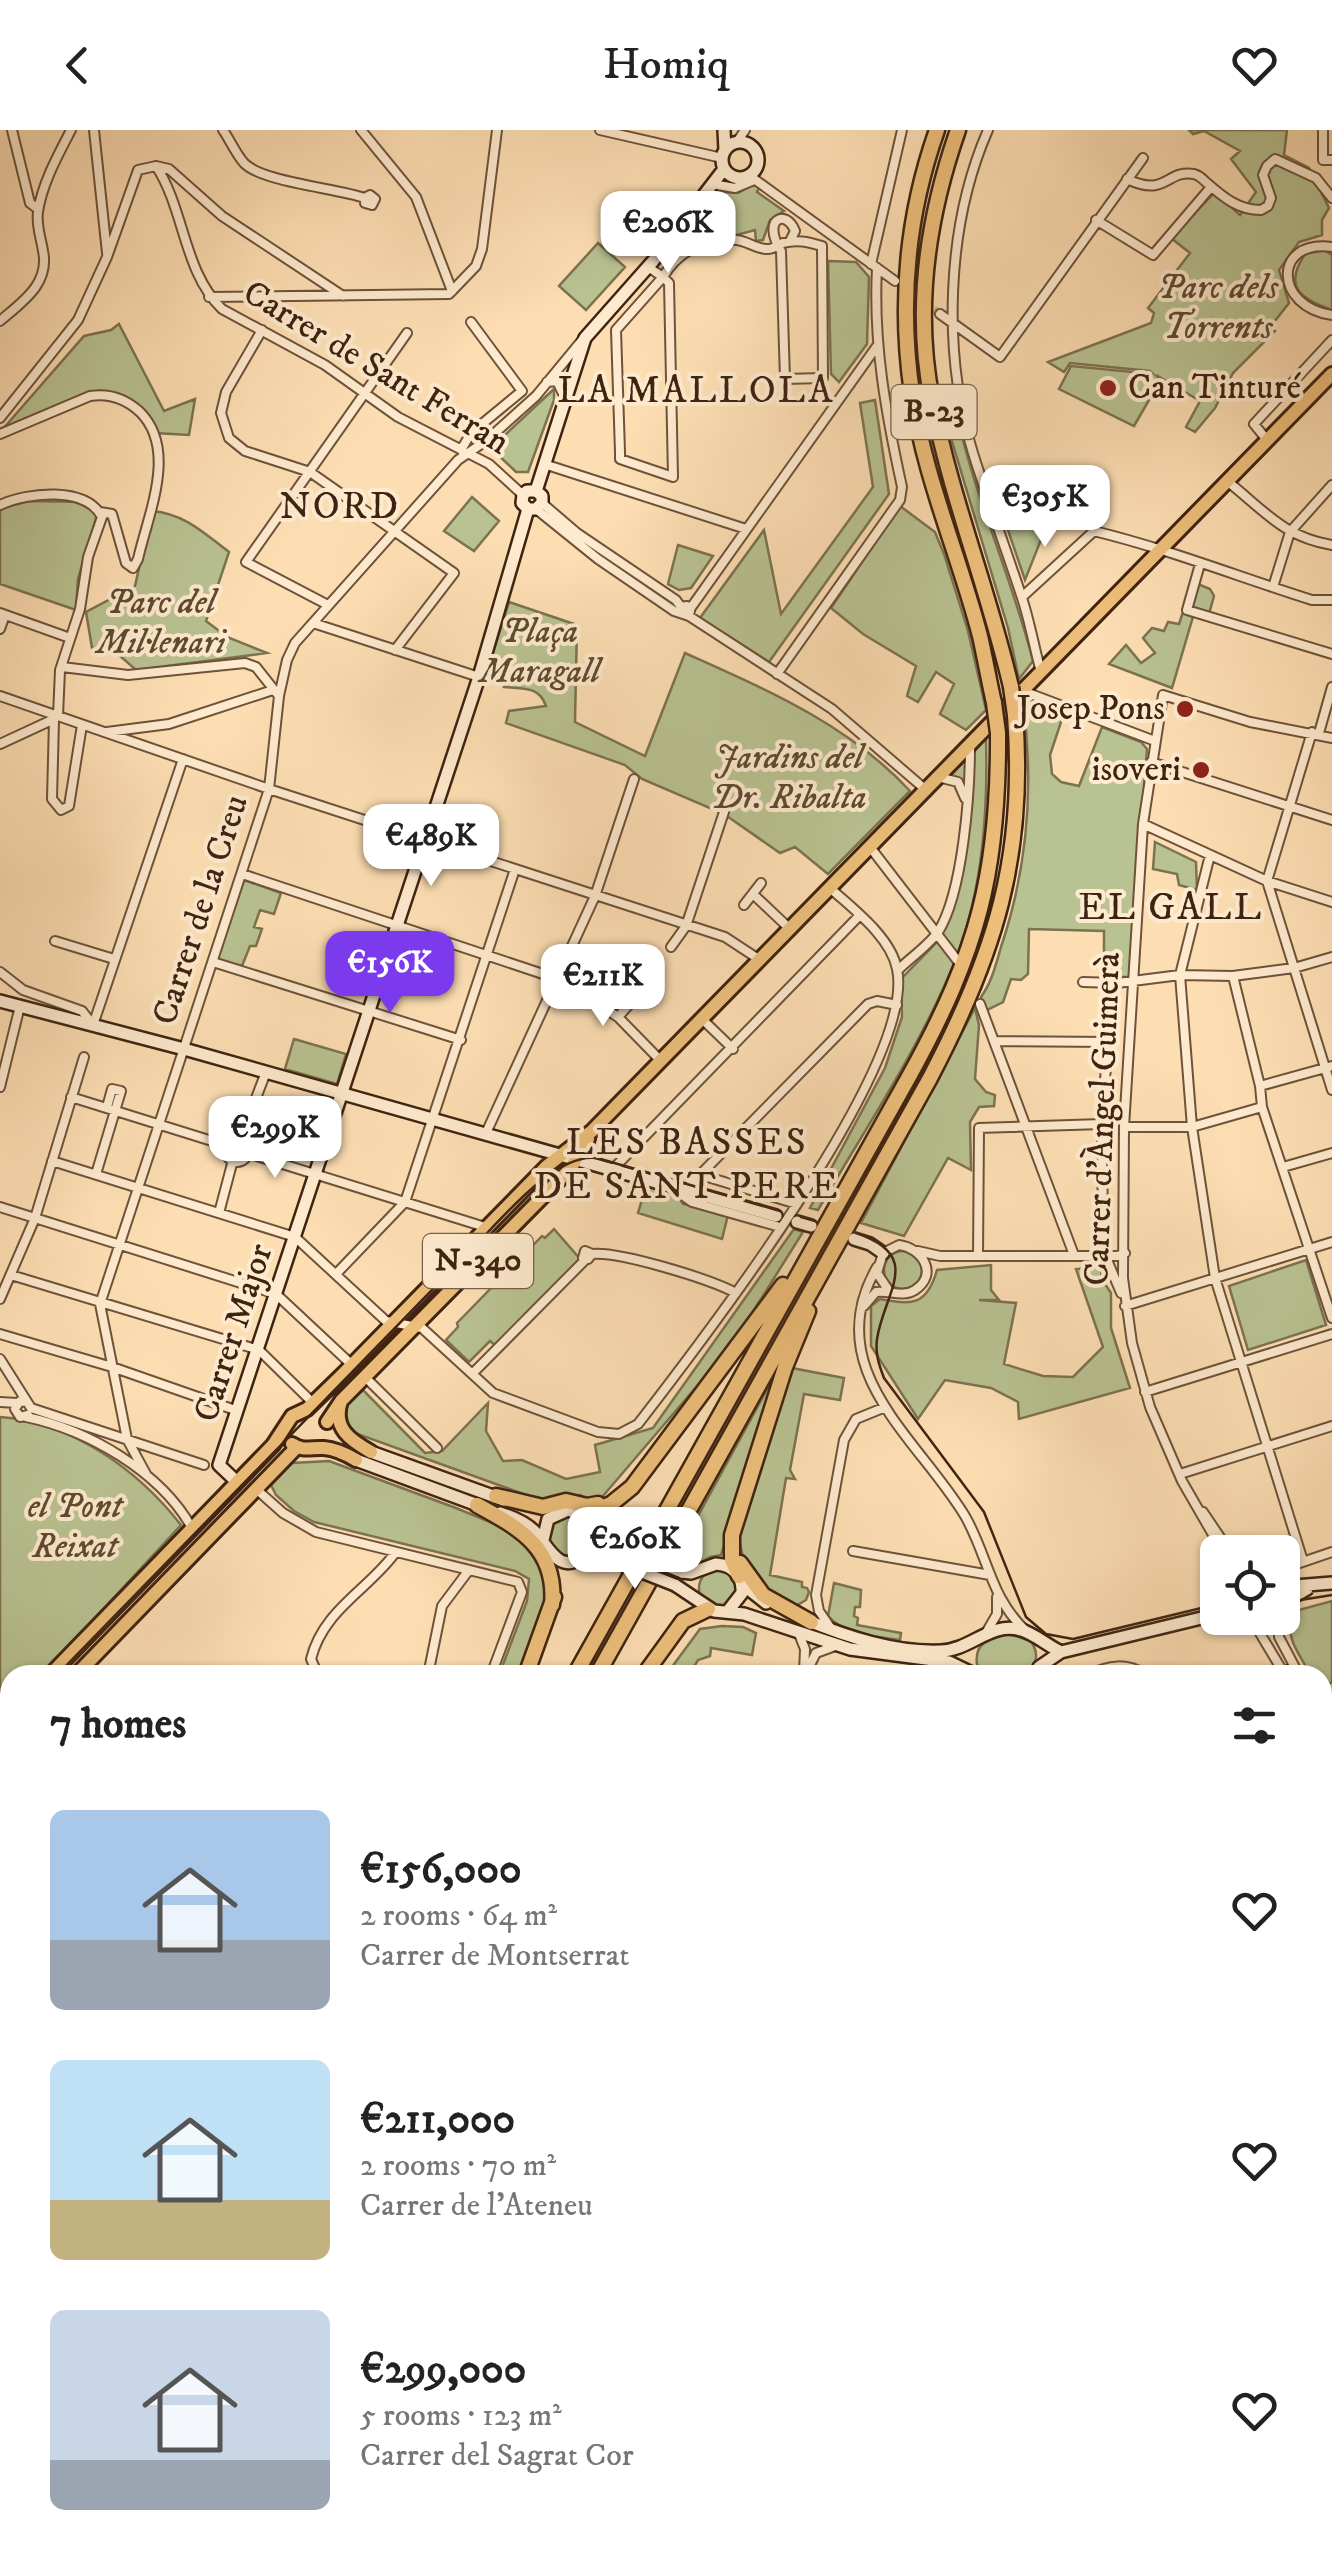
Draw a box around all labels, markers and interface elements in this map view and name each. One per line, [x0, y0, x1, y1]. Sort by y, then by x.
text: Homiq [603, 37, 729, 93]
icon: back [50, 38, 105, 93]
icon: heart [1227, 38, 1282, 93]
pin: €206K [598, 191, 738, 276]
text: €206K [623, 203, 713, 243]
park label: Parc dels Torrents [1158, 266, 1279, 350]
street label: Carrer de Sant Ferran [235, 271, 517, 465]
place label: Can Tinturé [1128, 366, 1302, 410]
district label: LA MALLOLA [557, 367, 835, 415]
marker: Can Tinturé [1097, 377, 1119, 399]
road number: B-23 [892, 385, 976, 439]
pin: €305K [975, 465, 1115, 550]
text: €305K [1002, 477, 1088, 517]
district label: NORD [280, 483, 400, 531]
park label: Parc del Mil·lenari [94, 581, 227, 665]
park label: Plaça Maragall [477, 610, 604, 694]
place label: Josep Pons [1014, 687, 1165, 731]
marker: Josep Pons [1174, 698, 1196, 720]
park label: Jardins del Dr. Ribalta [711, 736, 867, 820]
place label: isoveri [1091, 748, 1181, 792]
marker: isoveri [1190, 759, 1212, 781]
street label: Carrer de la Creu [143, 790, 259, 1030]
pin: €489K [361, 804, 501, 889]
text: €489K [385, 816, 477, 856]
district label: EL GALL [1078, 884, 1264, 932]
pin: €156K [320, 931, 460, 1016]
text: €156K [347, 943, 433, 983]
pin: €211K [533, 944, 673, 1029]
street label: Carrer d'Àngel Guimerà [1074, 951, 1131, 1286]
text: €211K [563, 956, 643, 996]
pin: €299K [205, 1096, 345, 1181]
text: €299K [231, 1108, 319, 1148]
district label: LES BASSES DE SANT PERE [534, 1119, 840, 1211]
road number: N-340 [423, 1234, 533, 1288]
street label: Carrer Major [185, 1239, 283, 1427]
park label: el Pont Reixat [28, 1485, 125, 1569]
pin: €260K [565, 1507, 705, 1592]
text: €260K [590, 1519, 680, 1559]
map controls [1200, 1535, 1300, 1635]
button: locate [1200, 1535, 1300, 1635]
icon: filters [1227, 1698, 1282, 1753]
text: 7 homes [50, 1699, 186, 1751]
text: €156,000 [360, 1844, 522, 1896]
icon: home [130, 1850, 250, 1970]
icon: heart [1227, 1883, 1282, 1938]
text: 2 rooms · 64 m² [360, 1896, 557, 1936]
text: Carrer de Montserrat [360, 1936, 630, 1976]
text: €211,000 [360, 2094, 515, 2146]
icon: home [130, 2100, 250, 2220]
icon: heart [1227, 2133, 1282, 2188]
text: 2 rooms · 70 m² [360, 2146, 556, 2186]
text: Carrer de l'Ateneu [360, 2186, 593, 2226]
text: €299,000 [360, 2344, 526, 2396]
icon: home [130, 2350, 250, 2470]
icon: heart [1227, 2383, 1282, 2438]
text: 5 rooms · 123 m² [360, 2396, 562, 2436]
text: Carrer del Sagrat Cor [360, 2436, 634, 2476]

